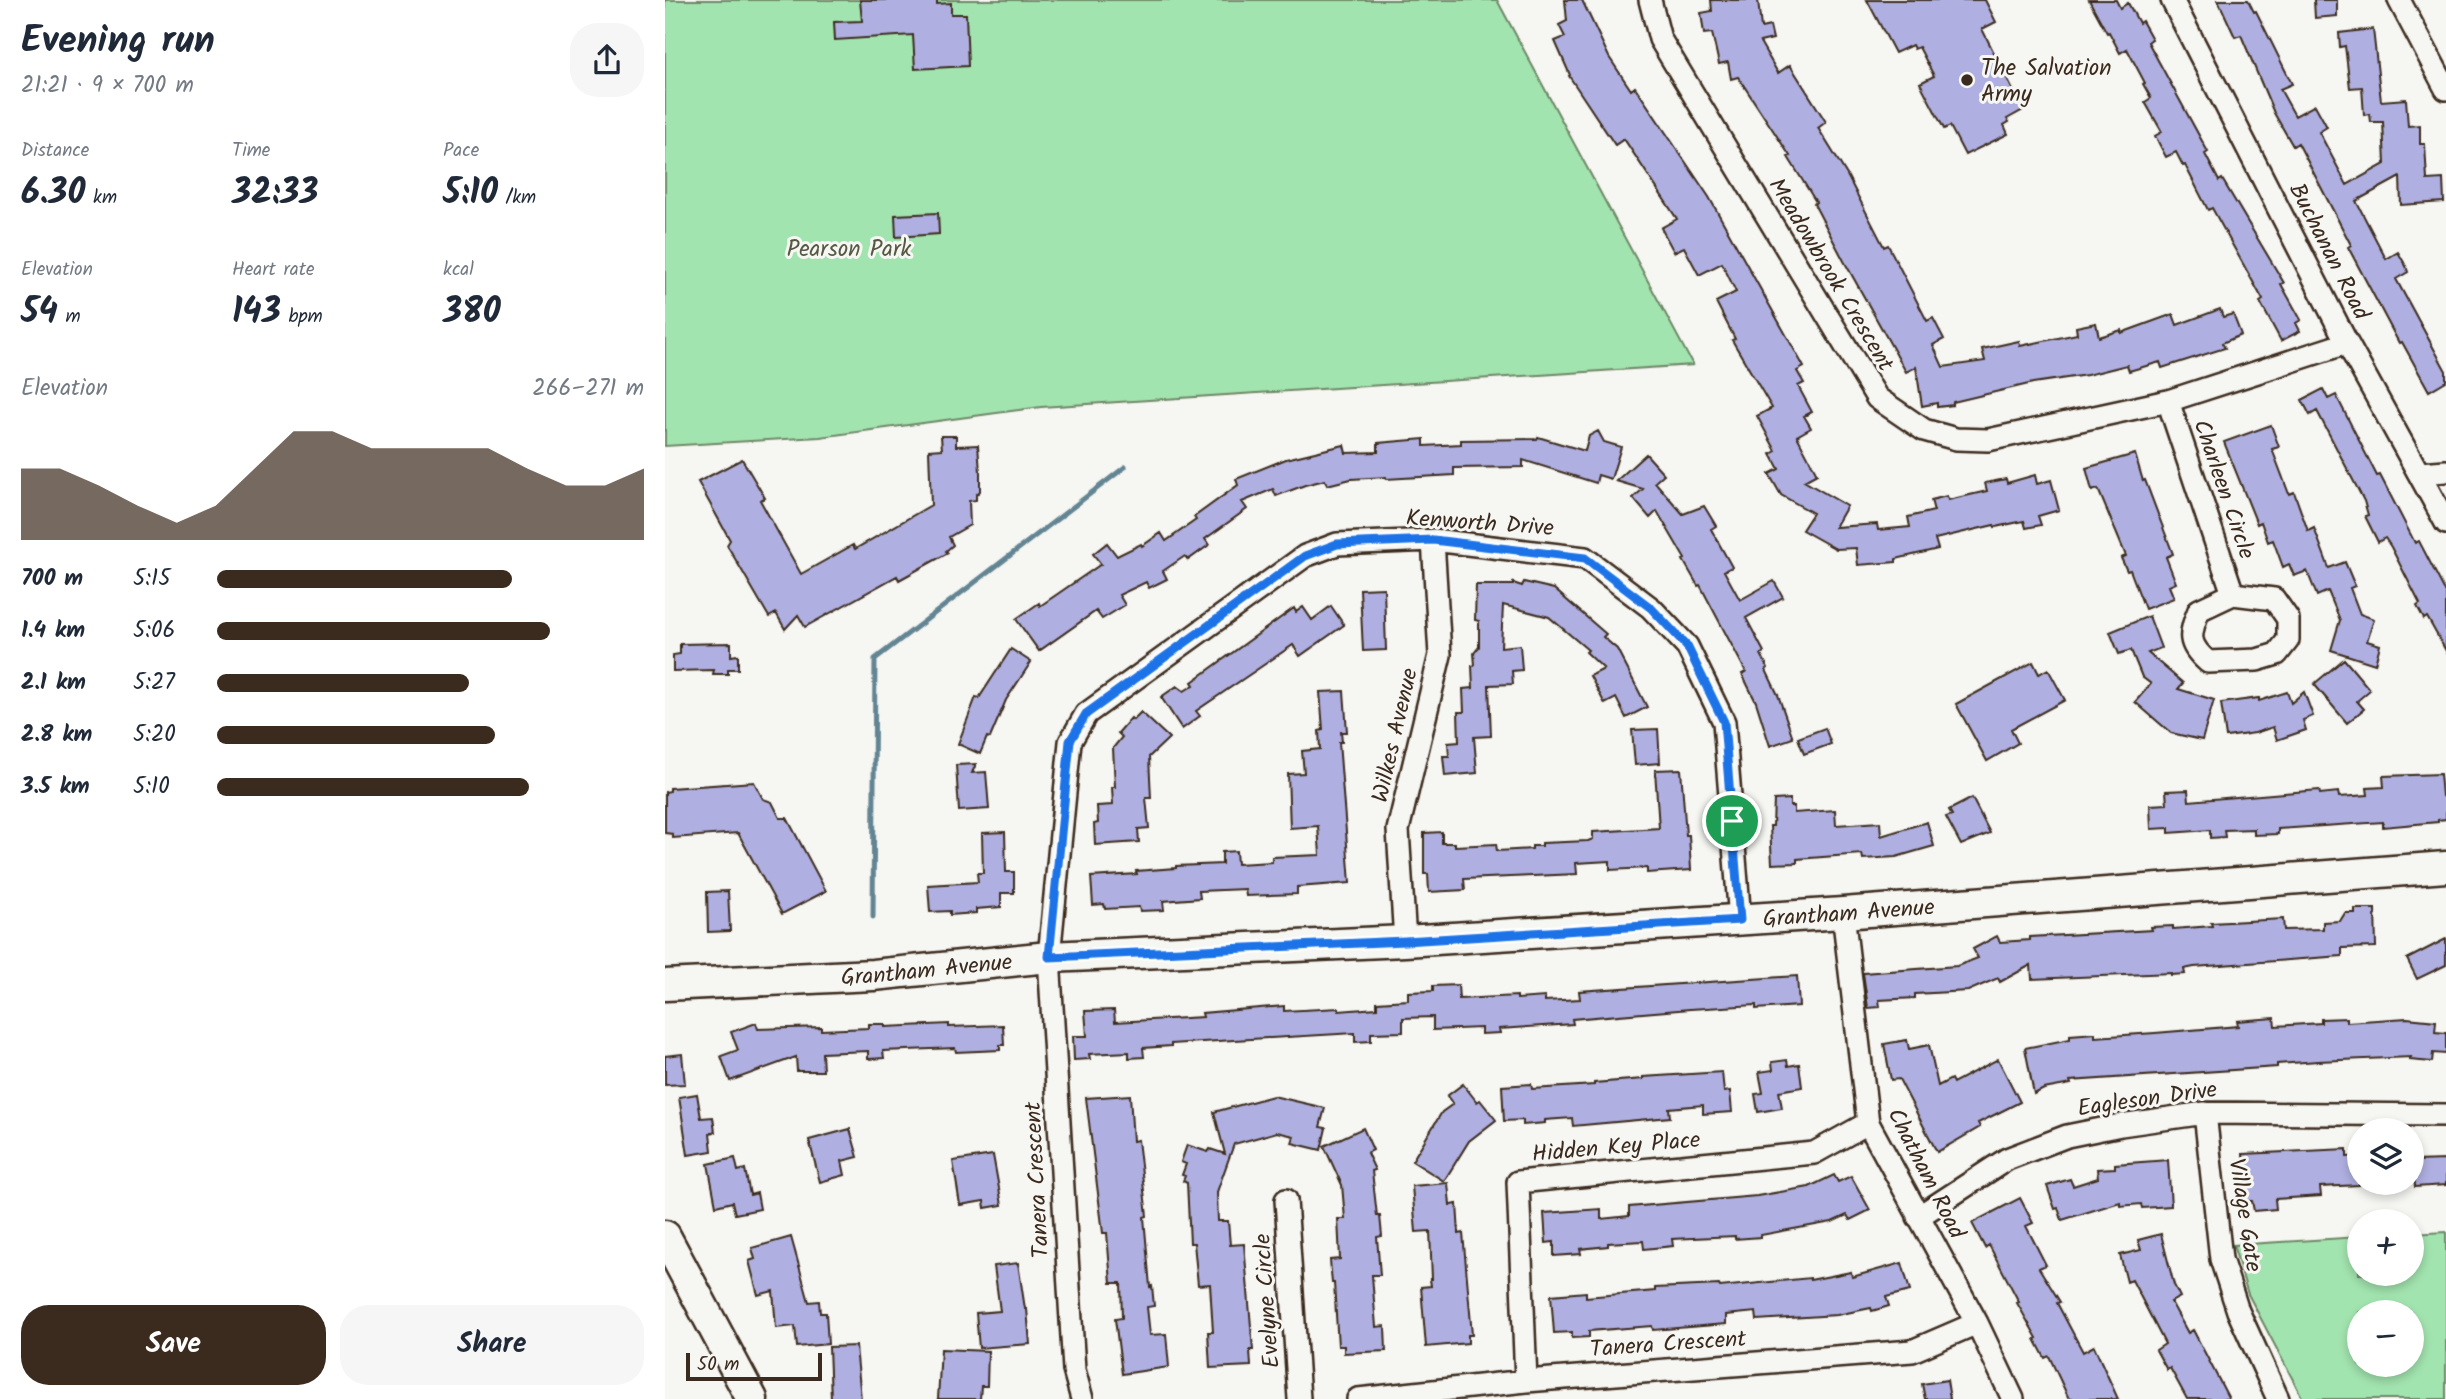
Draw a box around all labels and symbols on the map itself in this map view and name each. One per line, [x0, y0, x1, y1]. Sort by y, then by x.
place label: The Salvation Army [1981, 51, 2111, 113]
marker: The Salvation Army [1959, 72, 1975, 88]
street label: Meadowbrook Crescent [1758, 171, 1903, 380]
street label: Buchanan Road [2278, 177, 2378, 327]
park label: Pearson Park [787, 232, 912, 268]
street label: Charleen Circle [2182, 415, 2264, 564]
street label: Kenworth Drive [1405, 501, 1555, 547]
street label: Wilkes Avenue [1363, 665, 1429, 806]
pin [1702, 791, 1762, 851]
street label: Grantham Avenue [1762, 890, 1936, 938]
street label: Grantham Avenue [840, 945, 1014, 997]
street label: Eagleson Drive [2075, 1072, 2220, 1128]
street label: Tanera Crescent [1016, 1100, 1060, 1259]
street label: Chatham Road [1877, 1102, 1974, 1246]
street label: Hidden Key Place [1530, 1123, 1702, 1173]
street label: Village Gate [2217, 1156, 2271, 1275]
street label: Evelyne Circle [1245, 1232, 1291, 1369]
street label: Tanera Crescent [1589, 1322, 1749, 1368]
scale bar [686, 1350, 823, 1382]

